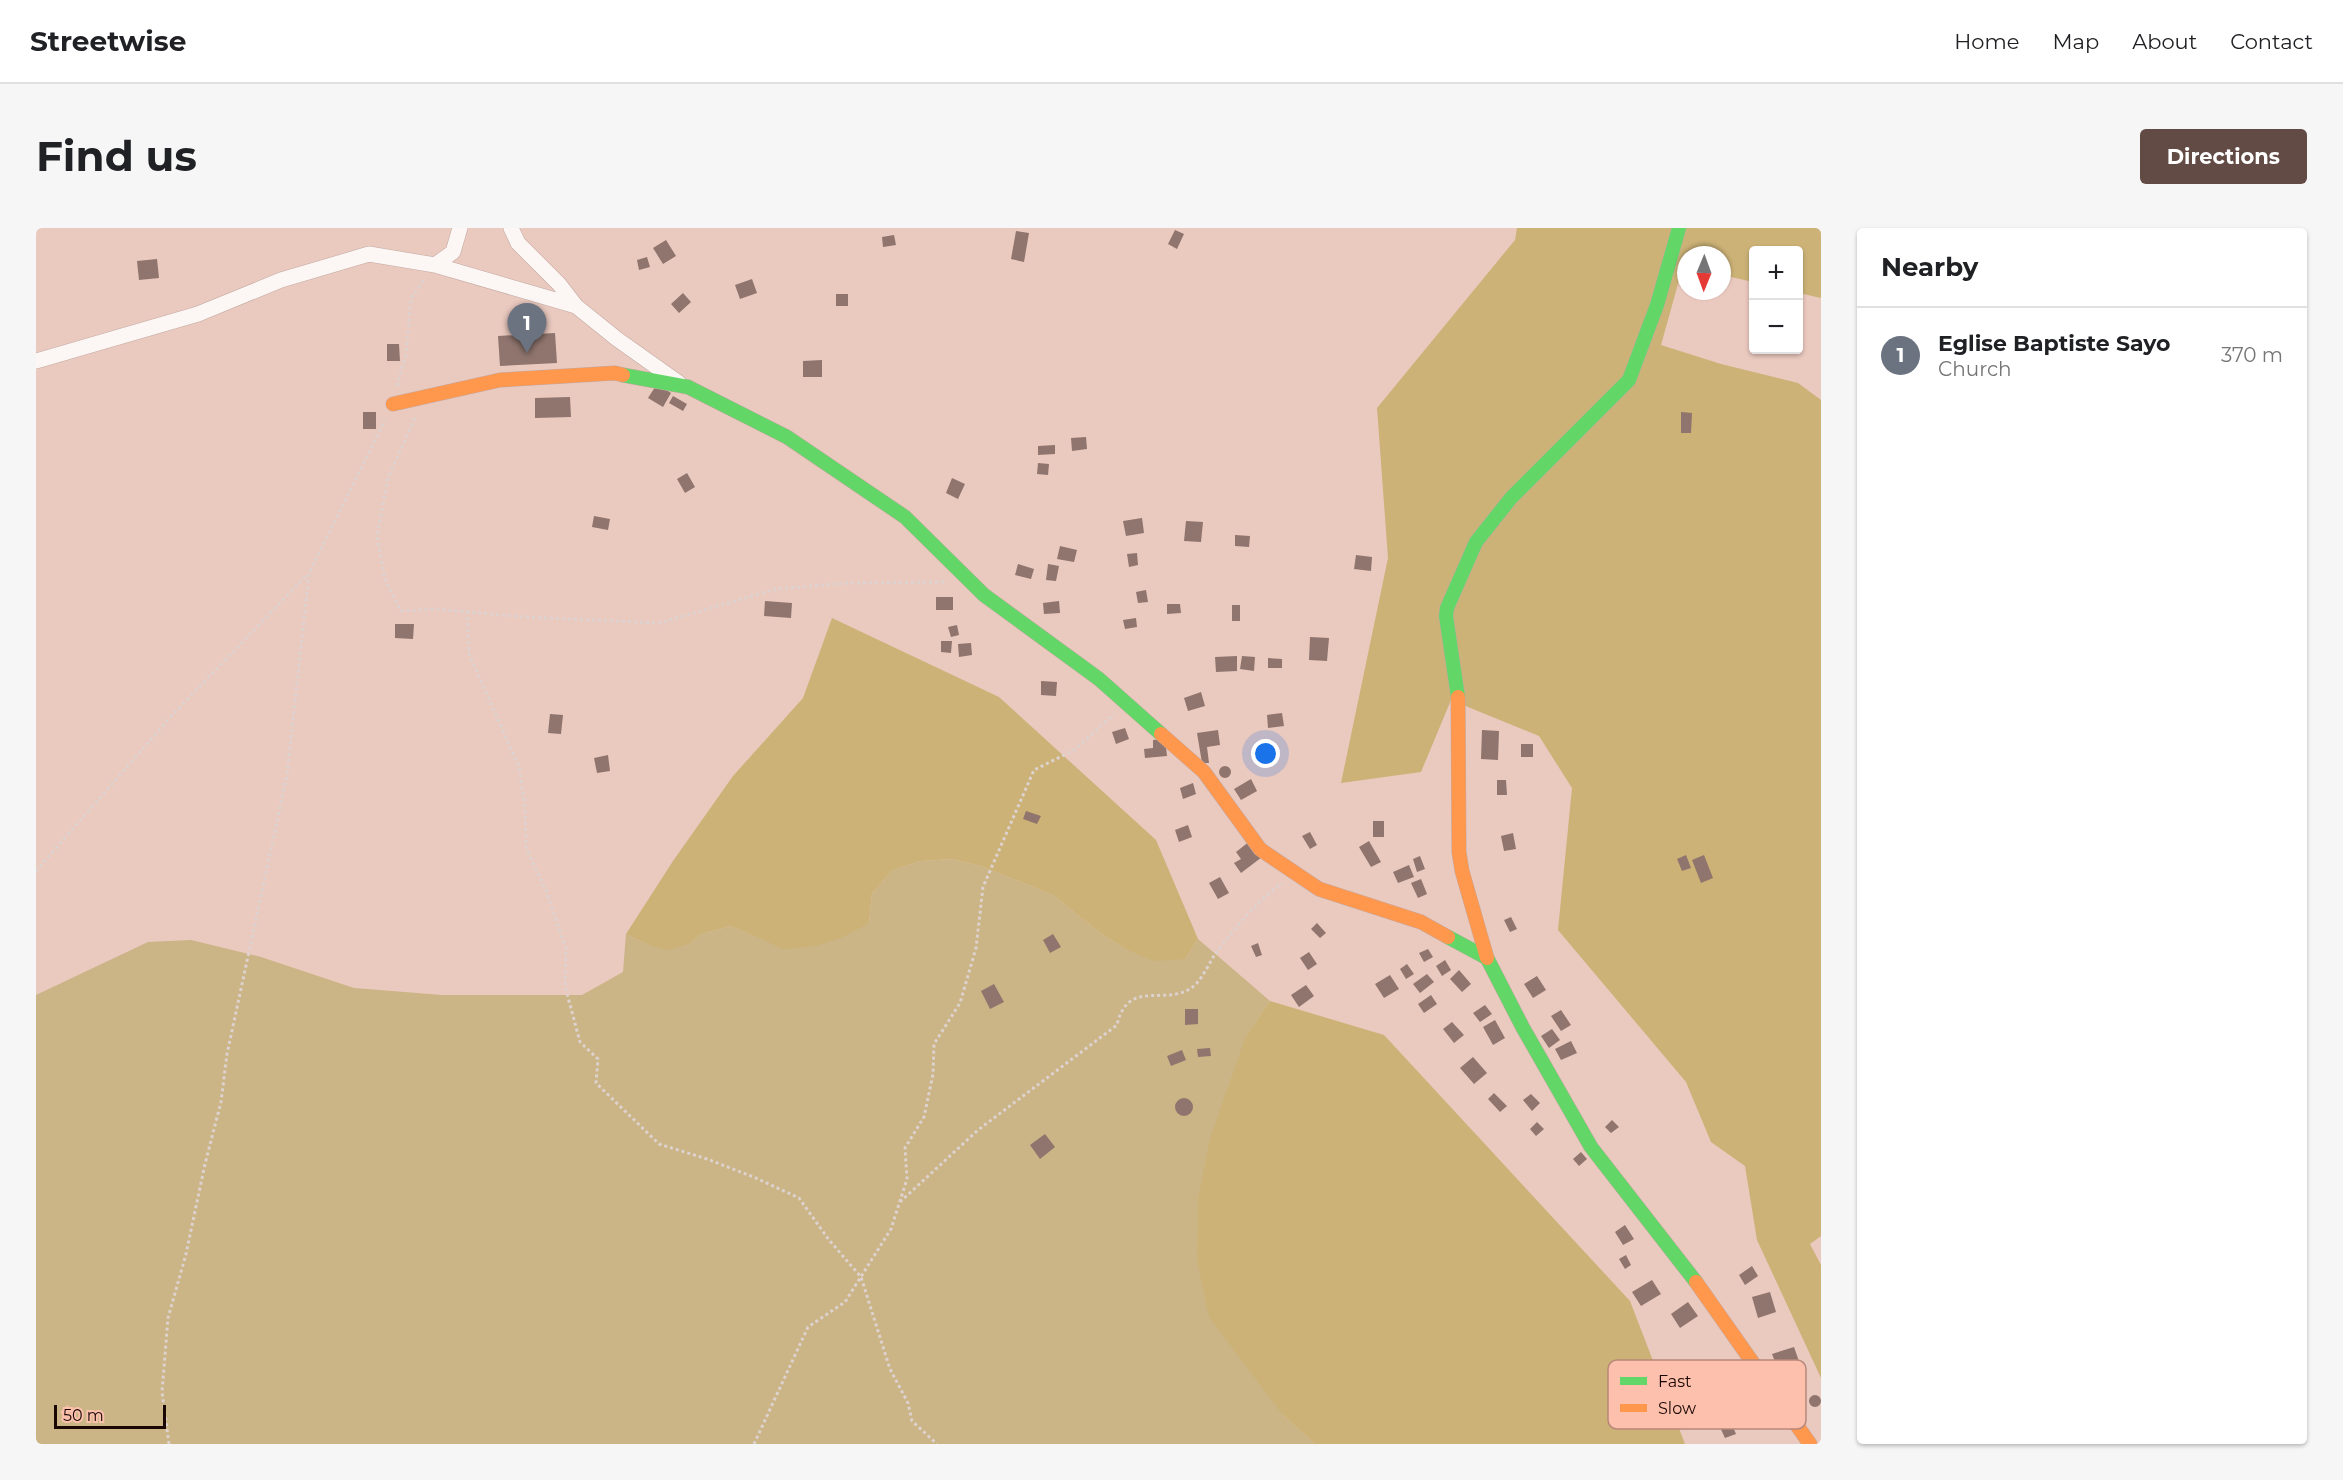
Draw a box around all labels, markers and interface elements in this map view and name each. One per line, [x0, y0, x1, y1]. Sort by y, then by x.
text: Streetwise [30, 24, 186, 58]
text: Home [1954, 29, 2019, 54]
text: Map [2052, 29, 2099, 54]
text: About [2132, 29, 2197, 54]
text: Contact [2230, 29, 2313, 54]
button: Directions [2140, 129, 2307, 184]
text: Find us [36, 130, 197, 182]
north arrow [1677, 246, 1731, 300]
map controls [1749, 246, 1803, 354]
button: + [1749, 246, 1803, 300]
text: Nearby [1881, 251, 1978, 283]
button: − [1749, 300, 1803, 354]
pin: 1 [508, 304, 546, 353]
text: Eglise Baptiste Sayo [1938, 330, 2171, 357]
text: 1 [1897, 343, 1904, 367]
text: 370 m [2221, 343, 2283, 367]
text: Church [1938, 357, 2012, 381]
your location [1251, 739, 1280, 768]
legend [1608, 1360, 1806, 1429]
text: Fast [1658, 1372, 1692, 1391]
text: Slow [1658, 1399, 1696, 1418]
scale bar [54, 1402, 166, 1430]
text: 50 m [63, 1406, 104, 1425]

